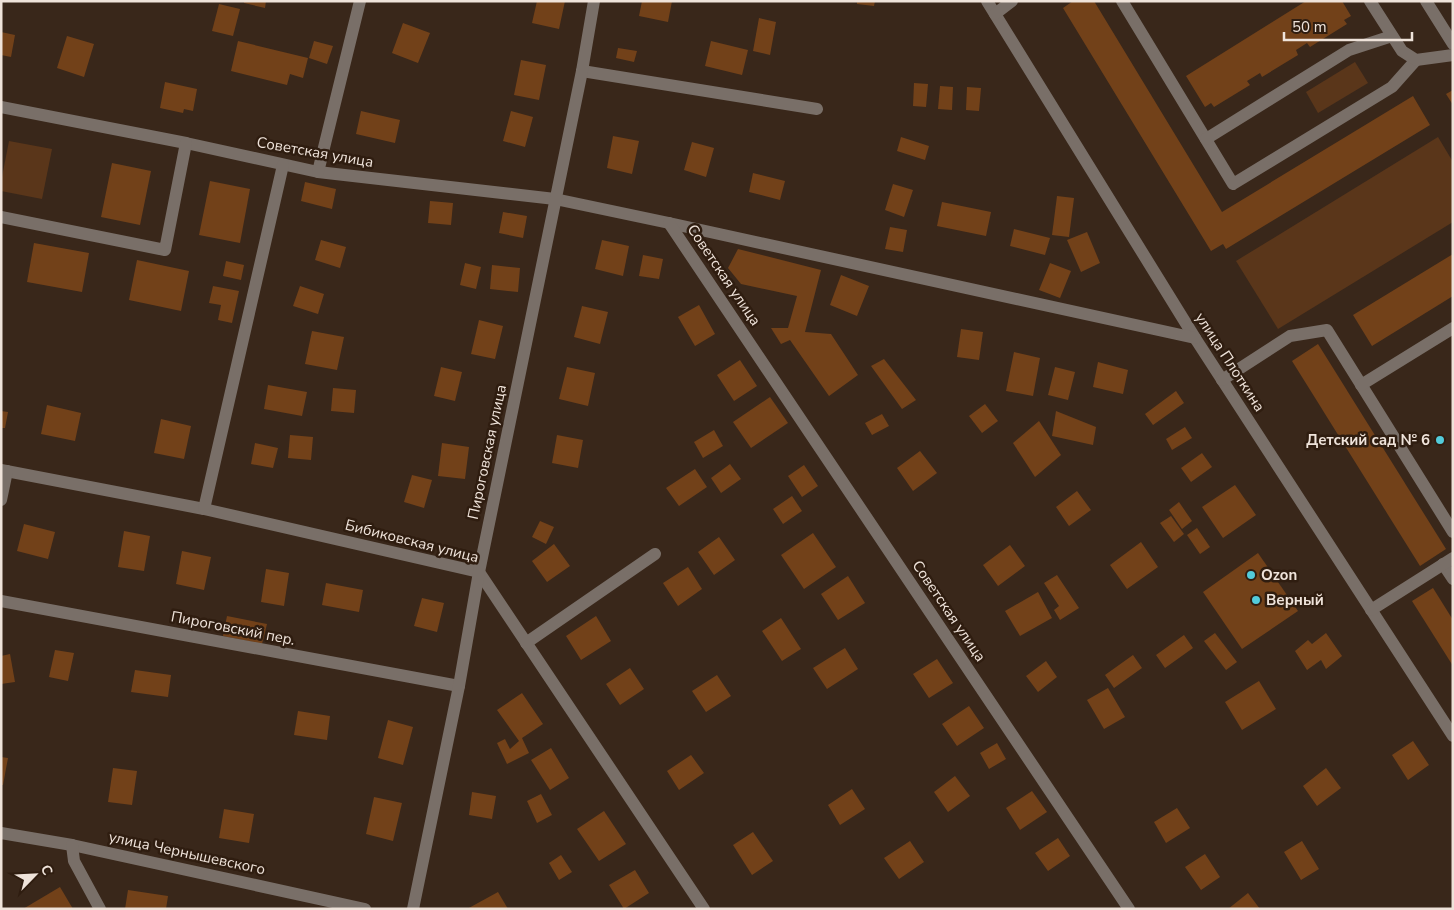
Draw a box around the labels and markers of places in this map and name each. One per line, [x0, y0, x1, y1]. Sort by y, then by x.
place label: Детский сад № 6 [1306, 430, 1430, 450]
marker: Детский сад № 6 [1434, 434, 1446, 446]
place label: Ozon [1261, 565, 1297, 585]
marker: Ozon [1245, 569, 1257, 581]
place label: Верный [1266, 590, 1324, 610]
marker: Верный [1250, 594, 1262, 606]

